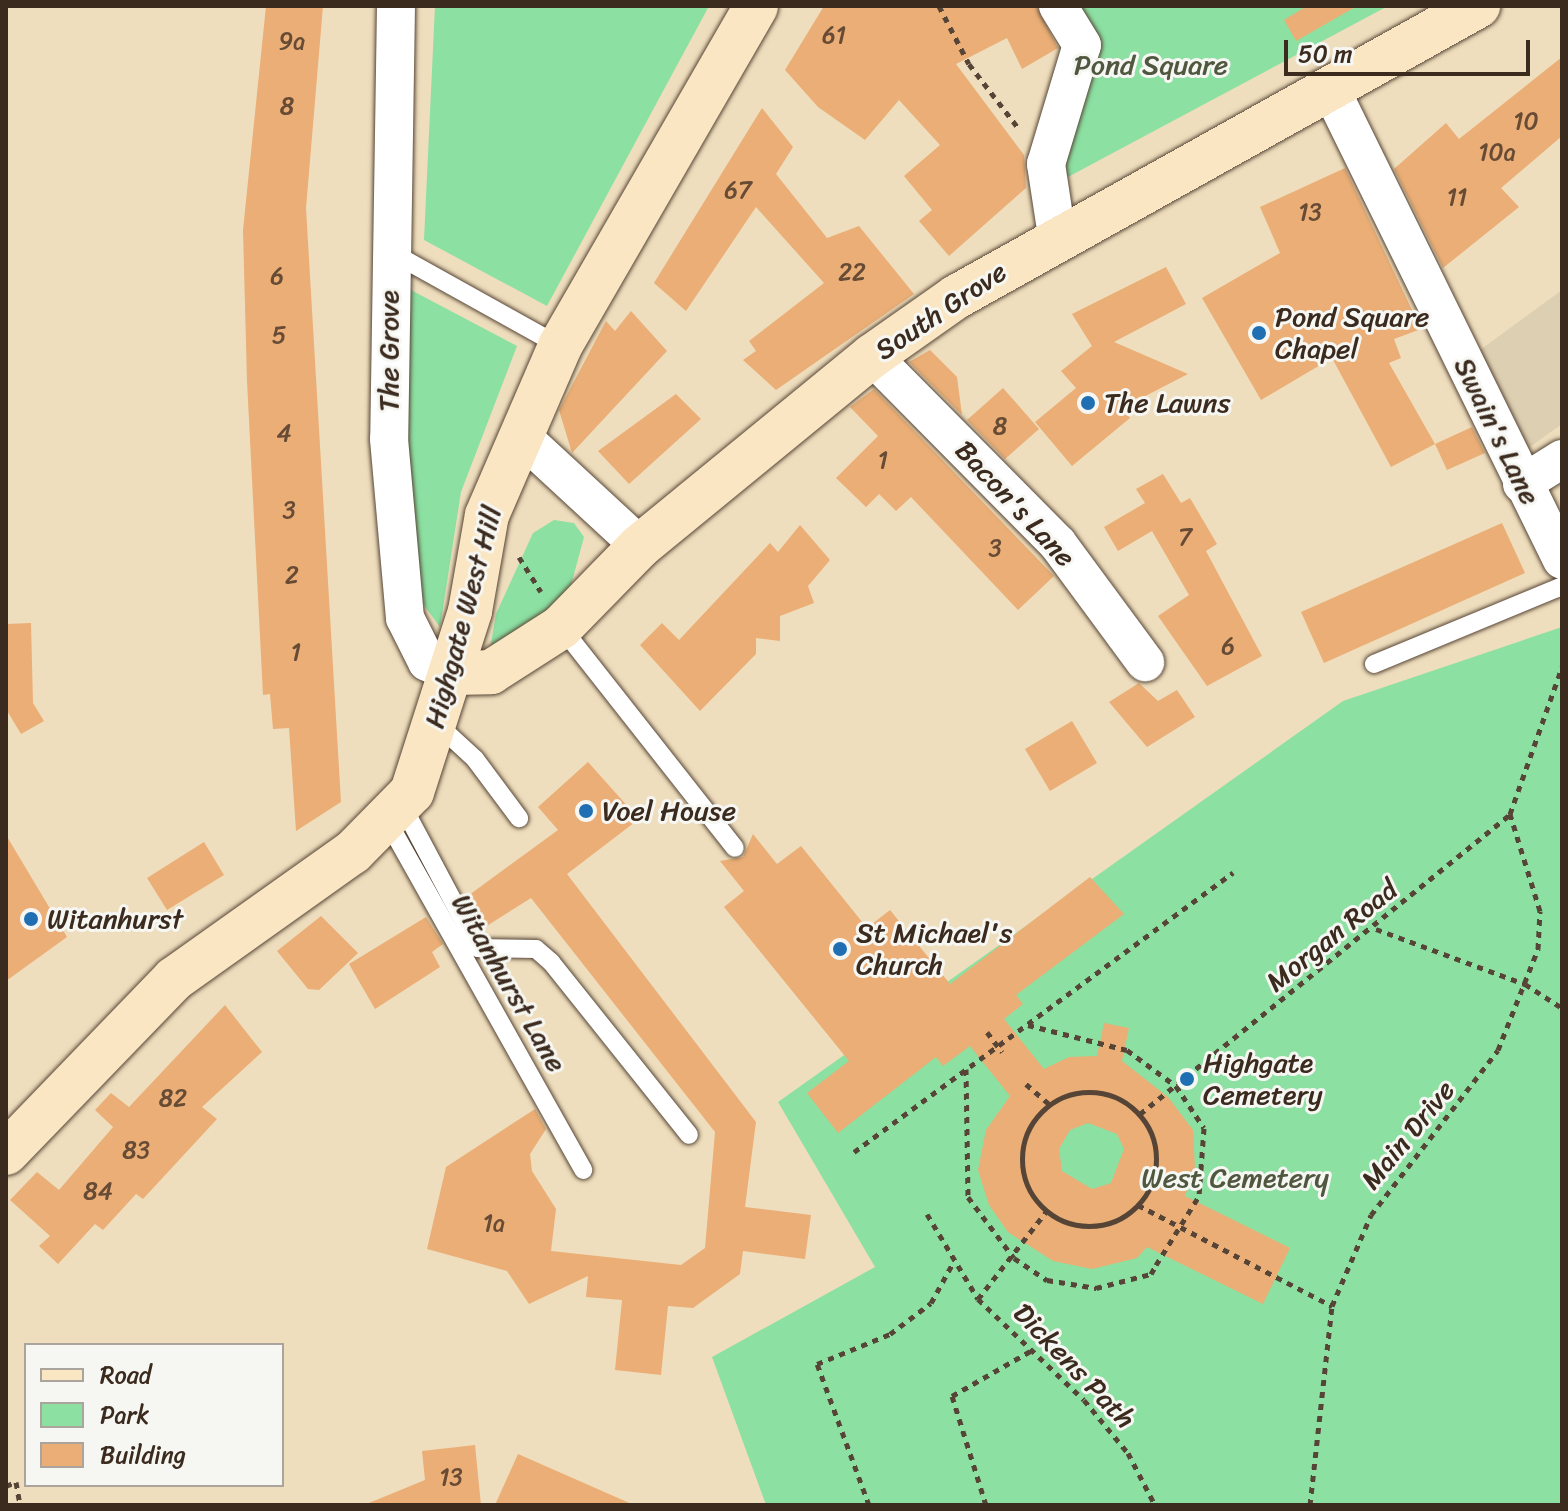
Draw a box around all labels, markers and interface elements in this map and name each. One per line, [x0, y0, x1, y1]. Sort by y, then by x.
house number: 61 [822, 22, 846, 50]
scale bar [1288, 24, 1534, 74]
house number: 9a [279, 28, 305, 56]
text: 50 m [1298, 33, 1353, 75]
park label: Pond Square [1074, 48, 1228, 82]
house number: 8 [280, 93, 294, 121]
house number: 10 [1513, 108, 1539, 136]
house number: 10a [1478, 139, 1516, 167]
house number: 67 [724, 177, 752, 205]
house number: 11 [1447, 184, 1467, 212]
house number: 13 [1298, 199, 1322, 227]
street label: South Grove [869, 255, 1013, 367]
house number: 22 [838, 259, 866, 287]
house number: 6 [270, 263, 284, 291]
street label: The Grove [372, 290, 406, 412]
place label: Pond Square Chapel [1275, 300, 1429, 366]
house number: 5 [272, 322, 286, 350]
marker: Pond Square Chapel [1250, 324, 1268, 342]
street label: Swain's Lane [1447, 352, 1547, 510]
place label: The Lawns [1104, 386, 1229, 420]
marker: The Lawns [1079, 394, 1097, 412]
house number: 8 [993, 413, 1007, 441]
house number: 4 [277, 420, 291, 448]
street label: Bacon's Lane [948, 434, 1082, 574]
house number: 1 [878, 447, 888, 475]
house number: 3 [282, 497, 296, 525]
street label: Highgate West Hill [417, 502, 509, 732]
house number: 7 [1178, 524, 1192, 552]
house number: 3 [988, 535, 1002, 563]
house number: 2 [285, 562, 299, 590]
house number: 6 [1221, 633, 1235, 661]
house number: 1 [291, 639, 301, 667]
place label: Voel House [602, 794, 736, 828]
marker: Voel House [577, 802, 595, 820]
street label: Morgan Road [1260, 873, 1404, 999]
street label: Witanhurst Lane [445, 888, 573, 1078]
place label: Witanhurst [47, 902, 183, 936]
marker: Witanhurst [22, 910, 40, 928]
place label: St Michael's Church [856, 916, 1011, 982]
marker: St Michael's Church [831, 940, 849, 958]
place label: Highgate Cemetery [1203, 1046, 1323, 1112]
marker: Highgate Cemetery [1178, 1070, 1196, 1088]
street label: Main Drive [1354, 1074, 1462, 1196]
house number: 82 [159, 1085, 187, 1113]
house number: 83 [122, 1137, 150, 1165]
park label: West Cemetery [1141, 1161, 1329, 1195]
house number: 84 [83, 1178, 113, 1206]
house number: 1a [483, 1210, 505, 1238]
street label: Dickens Path [1006, 1296, 1142, 1436]
legend [24, 1343, 284, 1487]
text: Road [100, 1354, 151, 1396]
text: Park [100, 1394, 149, 1436]
text: Building [100, 1434, 186, 1476]
house number: 13 [439, 1464, 463, 1492]

